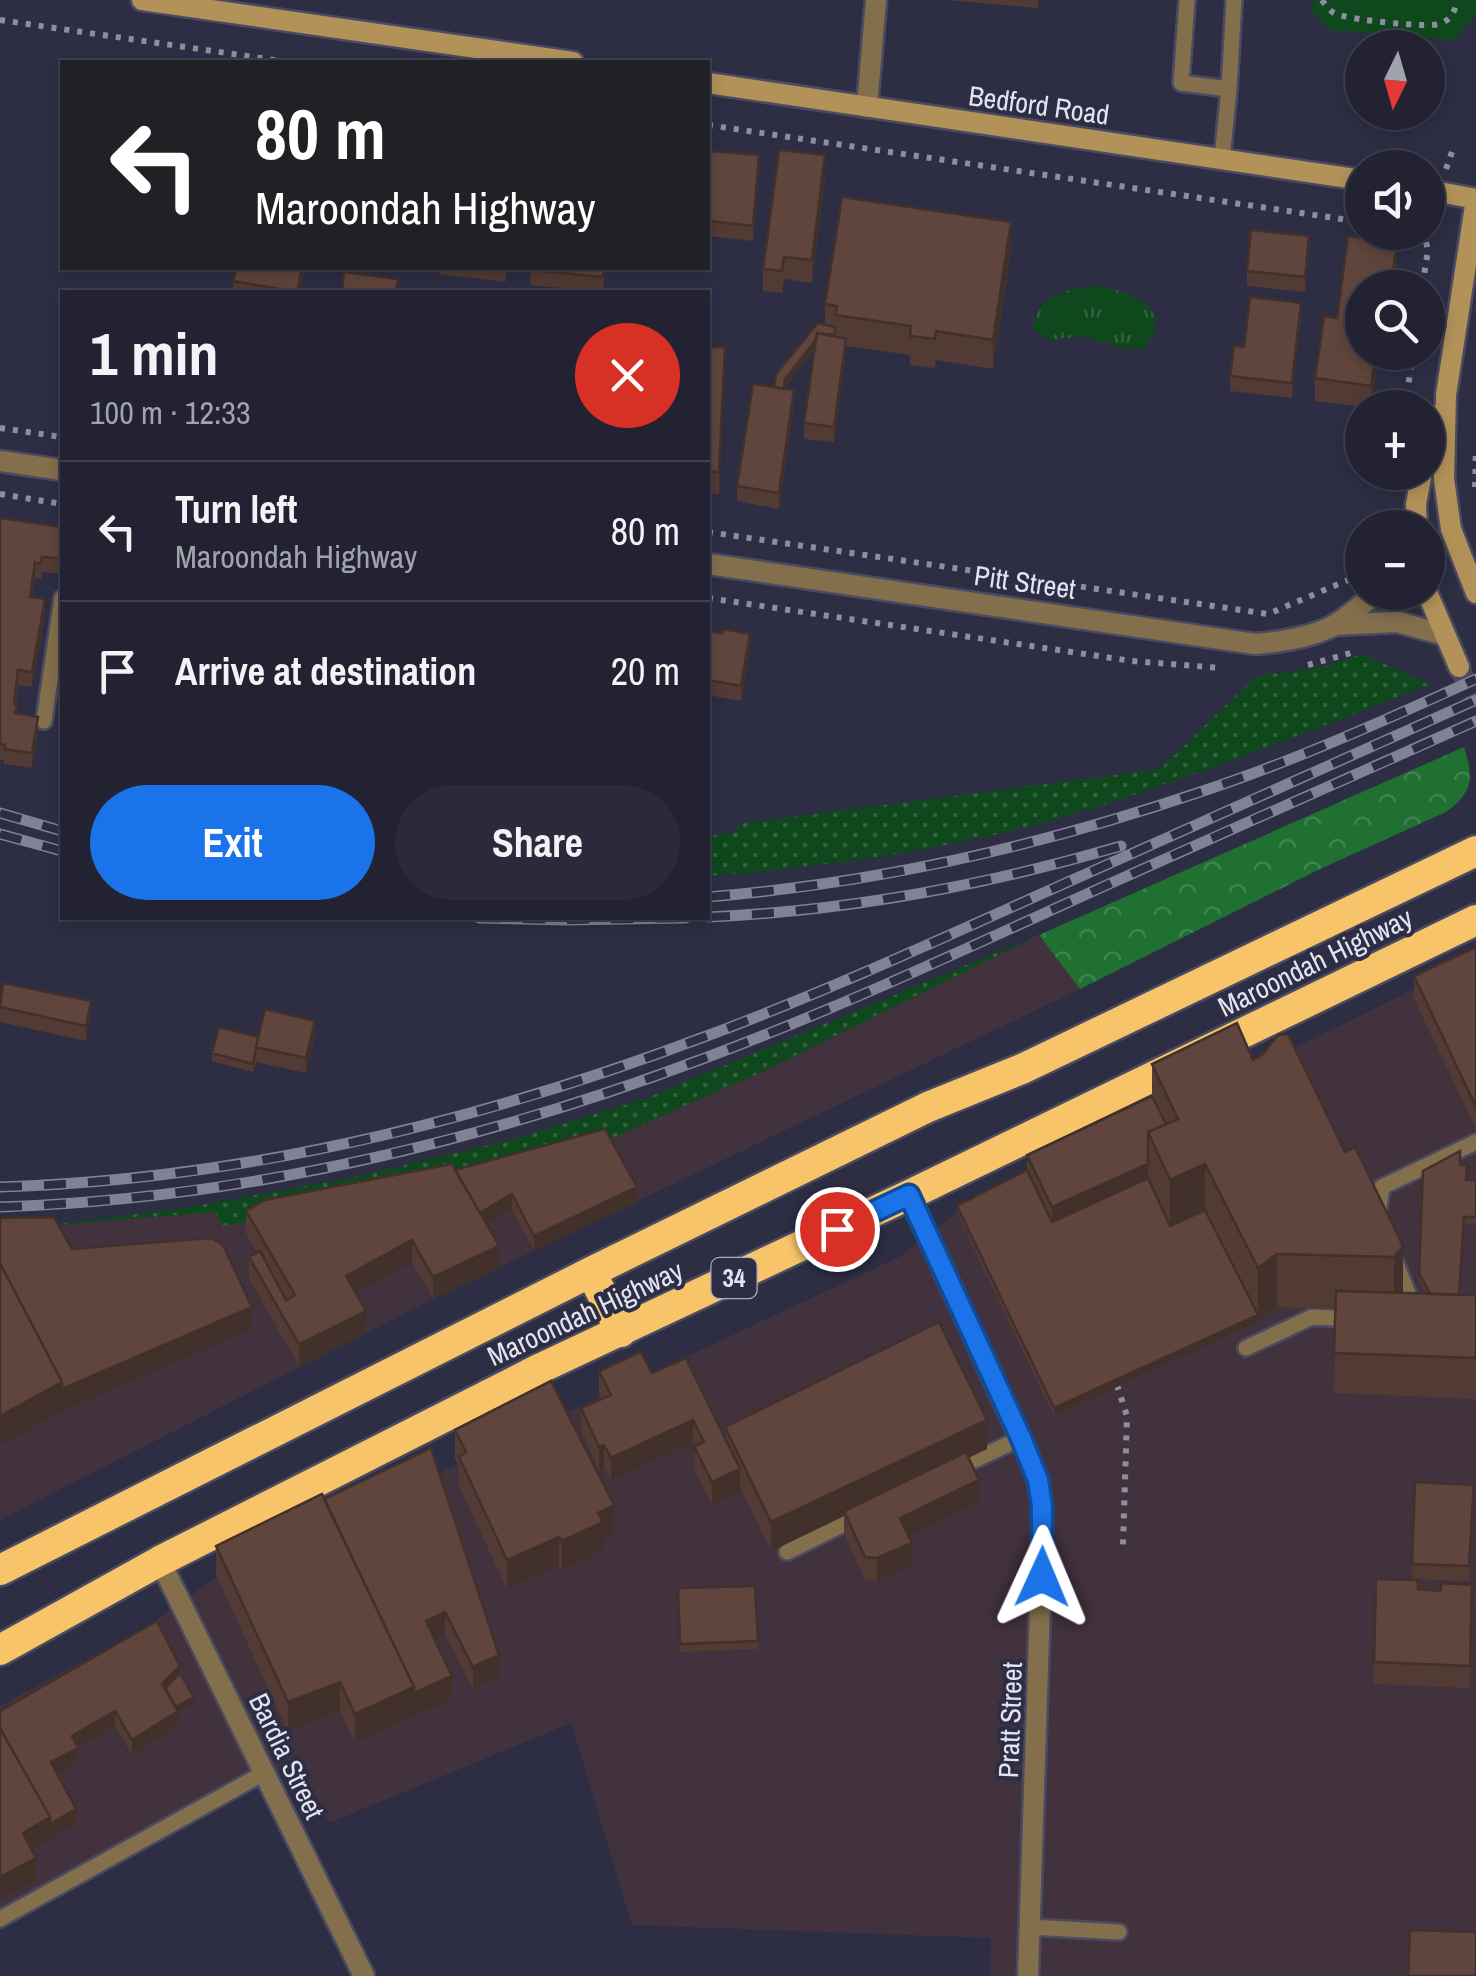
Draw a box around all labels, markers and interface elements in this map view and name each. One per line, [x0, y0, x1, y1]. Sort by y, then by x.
north arrow [1345, 30, 1445, 130]
map controls [1345, 30, 1445, 610]
street label: Bedford Road [966, 76, 1112, 134]
text: 80 m [255, 87, 386, 181]
icon: left [90, 100, 220, 230]
button: sound [1345, 150, 1445, 250]
text: Maroondah Highway [255, 177, 595, 238]
button: search [1345, 270, 1445, 370]
text: 1 min [90, 313, 219, 394]
button: close [575, 323, 680, 428]
button: + [1345, 390, 1445, 490]
text: 100 m · 12:33 [90, 391, 250, 434]
text: Turn left [175, 484, 297, 535]
icon: left [90, 504, 145, 559]
text: 80 m [611, 506, 680, 557]
button: − [1345, 510, 1445, 610]
text: Maroondah Highway [175, 535, 417, 578]
street label: Pitt Street [972, 556, 1078, 608]
icon: arrive [90, 644, 145, 699]
text: Arrive at destination [175, 646, 476, 697]
text: 20 m [611, 646, 680, 697]
button: Exit [90, 785, 375, 900]
button: Share [395, 785, 680, 900]
street label: Maroondah Highway [1211, 898, 1419, 1026]
pin [795, 1187, 880, 1272]
icon: arrive [810, 1202, 865, 1257]
street label: Maroondah Highway [481, 1251, 689, 1375]
road number: 34 [712, 1258, 756, 1298]
position arrow [990, 1525, 1094, 1629]
street label: Pratt Street [989, 1661, 1031, 1779]
street label: Bardia Street [240, 1687, 334, 1825]

